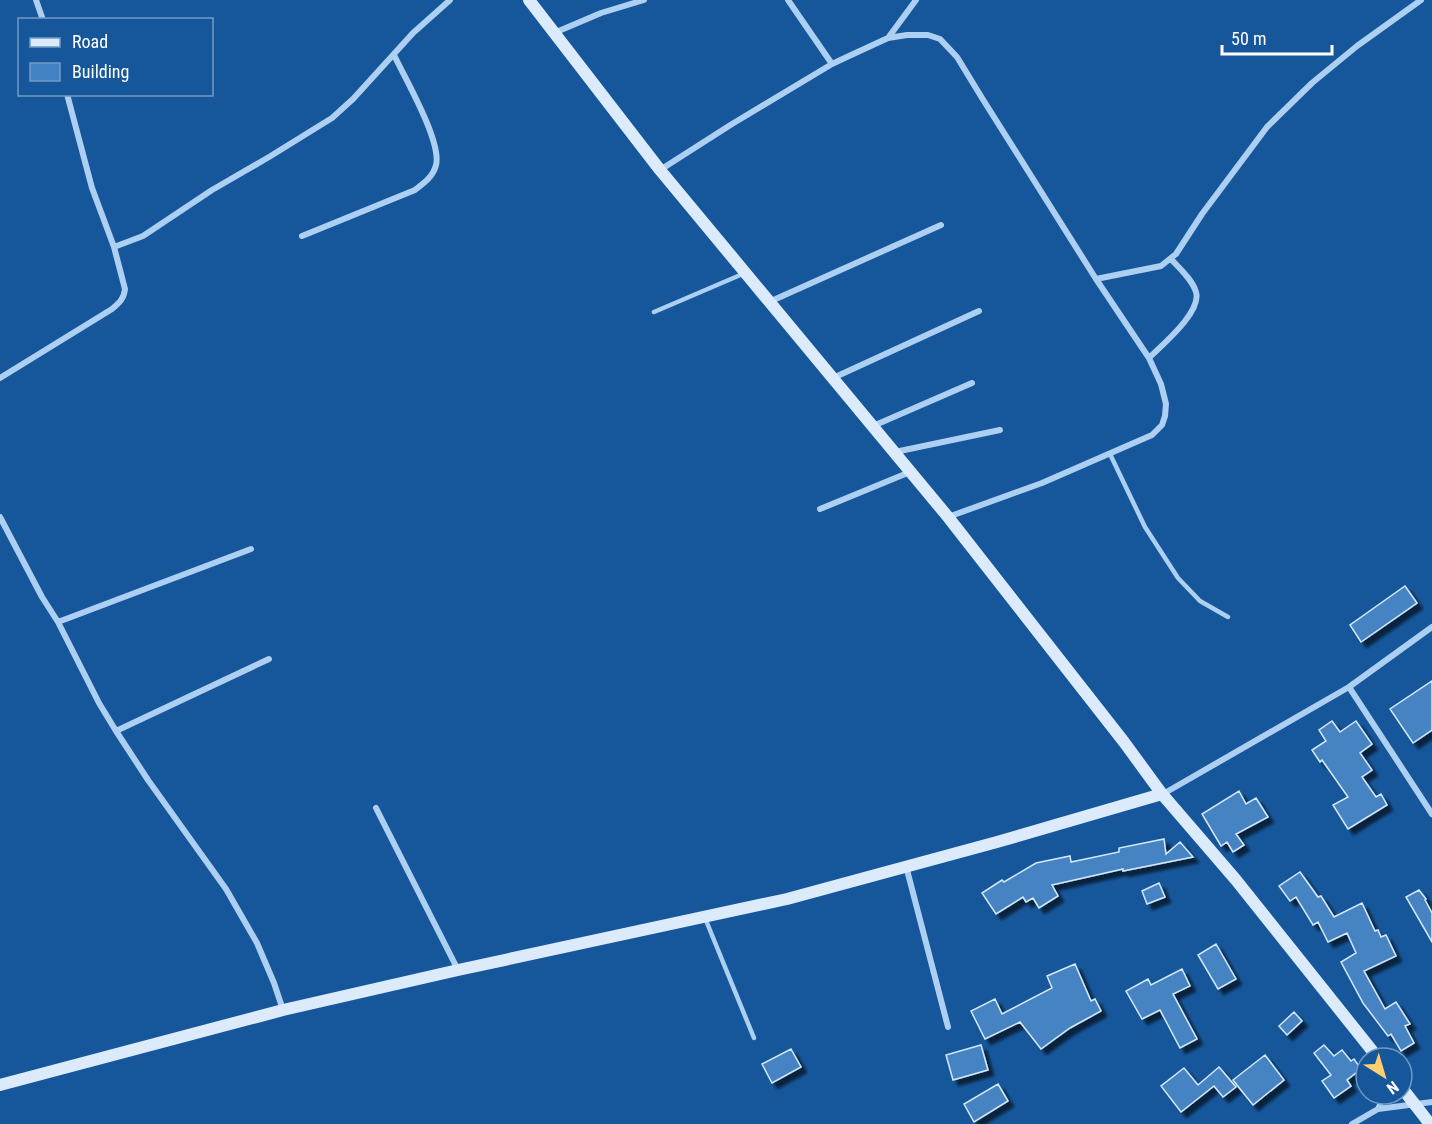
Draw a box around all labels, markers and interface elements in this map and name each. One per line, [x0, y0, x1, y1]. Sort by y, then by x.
legend [18, 18, 213, 96]
scale bar [1222, 18, 1332, 56]
text: 50 m [1231, 28, 1266, 49]
text: Road [72, 31, 108, 52]
text: Building [72, 61, 129, 82]
north arrow [1354, 1046, 1414, 1106]
text: N [1383, 1077, 1402, 1098]

